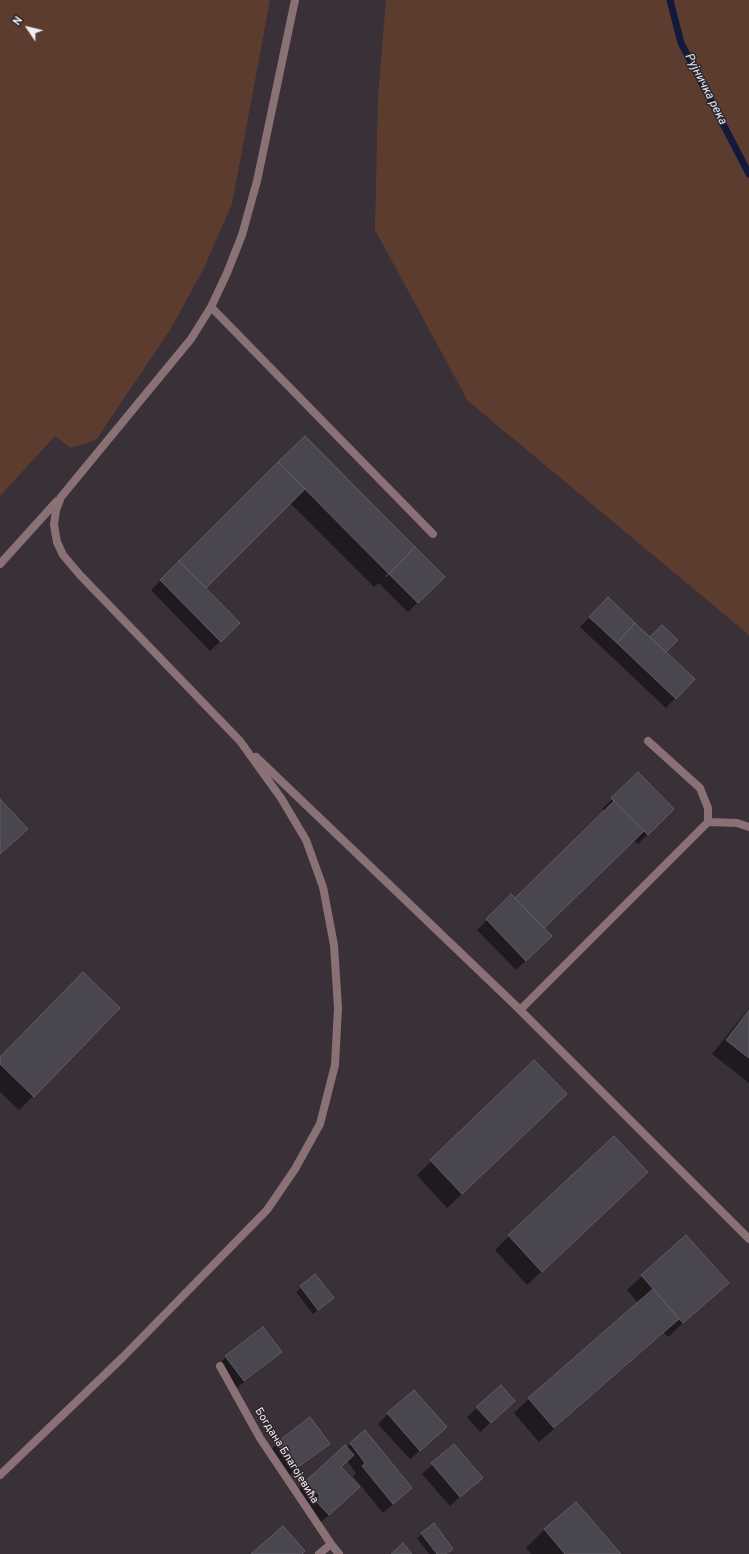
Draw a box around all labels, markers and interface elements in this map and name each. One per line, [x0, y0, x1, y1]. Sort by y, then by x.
north arrow [8, 8, 48, 48]
text: N [10, 14, 26, 28]
water label: Рујничка река [681, 51, 729, 127]
street label: Богдана Благојевића [251, 1406, 321, 1506]

